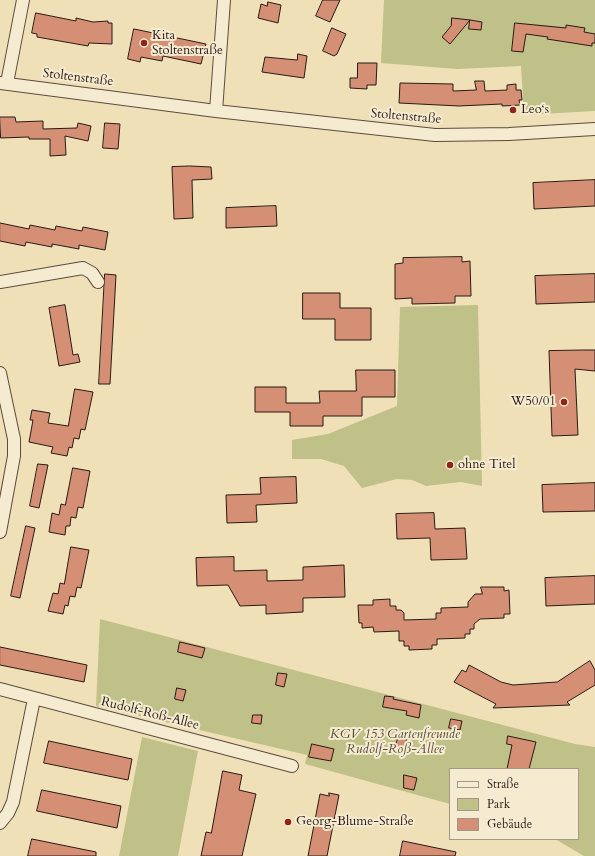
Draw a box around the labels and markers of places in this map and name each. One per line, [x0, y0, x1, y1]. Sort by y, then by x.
place label: Kita Stoltenstraße [152, 28, 223, 59]
marker: Kita Stoltenstraße [139, 38, 149, 48]
place label: Leo‘s [521, 102, 549, 118]
marker: Leo‘s [508, 105, 518, 115]
place label: W50/01 [511, 394, 556, 410]
marker: W50/01 [559, 397, 569, 407]
place label: ohne Titel [458, 457, 515, 473]
marker: ohne Titel [445, 460, 455, 470]
place label: Georg-Blume-Straße [296, 814, 414, 830]
marker: Georg-Blume-Straße [283, 817, 293, 827]

